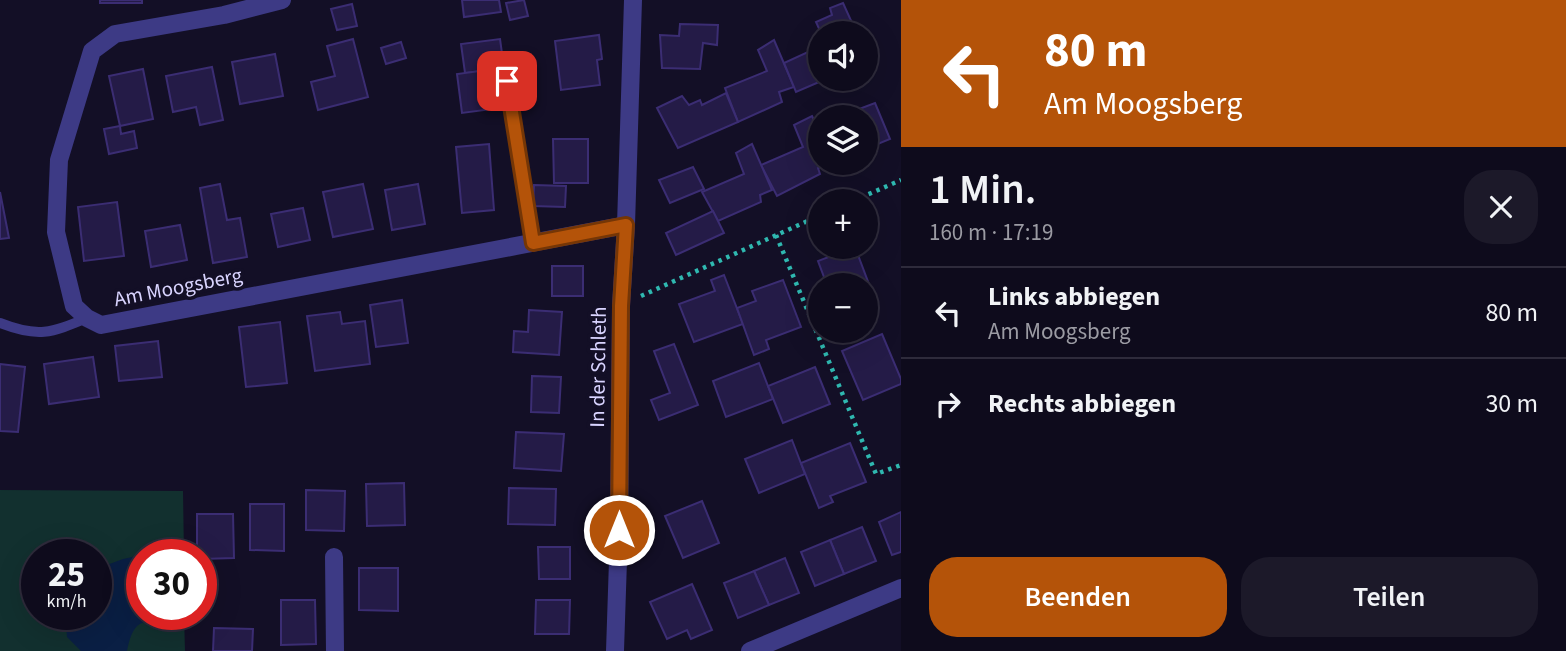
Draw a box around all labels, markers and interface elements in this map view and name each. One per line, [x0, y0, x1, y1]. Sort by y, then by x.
text: 80 m [1044, 16, 1148, 86]
map controls [808, 21, 878, 343]
button: sound [808, 21, 878, 91]
icon: left [929, 28, 1020, 119]
pin [477, 51, 537, 111]
icon: arrive [488, 62, 526, 100]
text: Am Moogsberg [1044, 81, 1242, 127]
button: layers [808, 105, 878, 175]
text: 1 Min. [929, 160, 1036, 220]
button: close [1464, 170, 1538, 244]
button: + [808, 189, 878, 259]
text: 160 m · 17:19 [929, 216, 1053, 249]
street label: Am Moogsberg [111, 260, 245, 314]
button: − [808, 273, 878, 343]
text: Links abbiegen [988, 278, 1160, 315]
icon: left [929, 294, 967, 332]
text: 80 m [1485, 294, 1538, 331]
street label: In der Schleth [582, 306, 614, 428]
text: Am Moogsberg [988, 315, 1131, 348]
icon: right [929, 385, 967, 423]
text: Rechts abbiegen [988, 385, 1176, 422]
text: 30 m [1485, 385, 1538, 422]
position arrow [582, 493, 656, 567]
speed limit sign: 30 [126, 539, 217, 630]
text: 25 [48, 550, 85, 600]
button: Beenden [929, 557, 1227, 637]
button: Teilen [1241, 557, 1538, 637]
text: km/h [47, 589, 86, 614]

